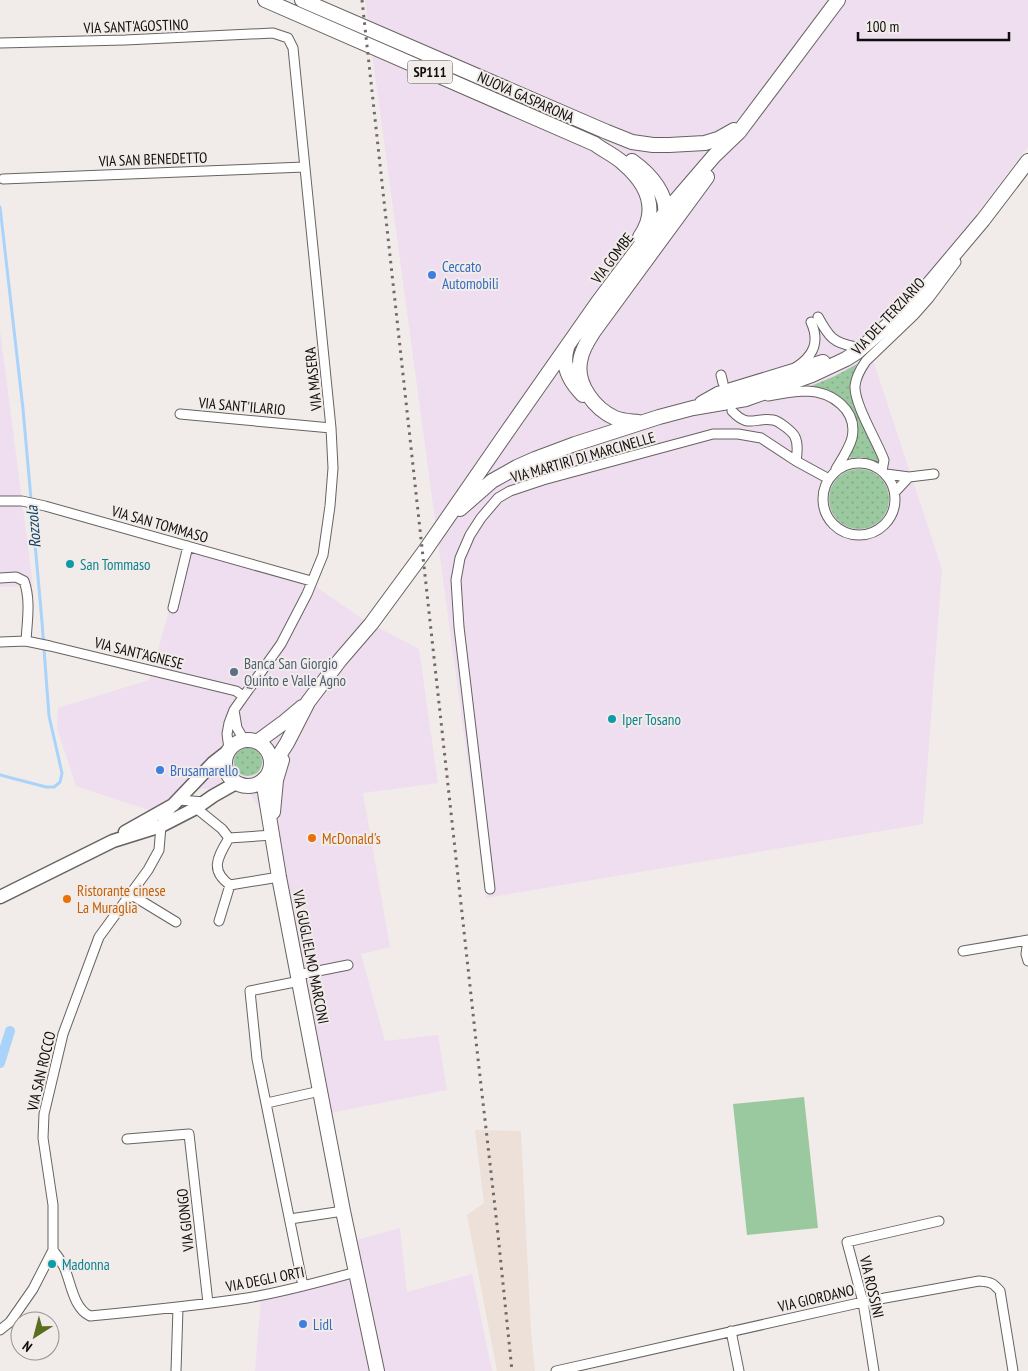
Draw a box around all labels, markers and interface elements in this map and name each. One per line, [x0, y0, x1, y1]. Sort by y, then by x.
scale bar [858, 10, 1009, 42]
street label: VIA SANT'AGOSTINO [82, 15, 189, 37]
text: 100 m [866, 17, 899, 36]
road number: SP111 [408, 61, 452, 84]
street label: NUOVA GASPARONA [475, 67, 578, 127]
street label: VIA SAN BENEDETTO [97, 148, 208, 170]
street label: VIA GOMBE [586, 229, 637, 288]
place label: Ceccato Automobili [442, 257, 499, 293]
marker: Ceccato Automobili [426, 269, 438, 281]
street label: VIA DEL TERZIARIO [847, 273, 929, 359]
street label: VIA MASERA [300, 345, 326, 413]
street label: VIA SANT'ILARIO [197, 393, 286, 419]
street label: VIA MARTIRI DI MARCINELLE [508, 427, 657, 487]
street label: VIA SAN TOMMASO [108, 501, 211, 547]
water label: Rozzola [21, 504, 45, 549]
place label: San Tommaso [80, 555, 151, 574]
marker: San Tommaso [64, 558, 76, 570]
street label: VIA SANT'AGNESE [91, 633, 186, 673]
place label: Banca San Giorgio Quinto e Valle Agno [244, 654, 346, 690]
marker: Banca San Giorgio Quinto e Valle Agno [228, 666, 240, 678]
place label: Iper Tosano [622, 710, 681, 729]
marker: Iper Tosano [606, 713, 618, 725]
place label: Brusamarello [170, 761, 238, 780]
marker: Brusamarello [154, 764, 166, 776]
place label: McDonald's [322, 829, 381, 848]
marker: McDonald's [306, 832, 318, 844]
place label: Ristorante cinese La Muraglia [77, 881, 166, 917]
street label: VIA GUGLIELMO MARCONI [289, 887, 333, 1026]
marker: Ristorante cinese La Muraglia [61, 893, 73, 905]
street label: VIA SAN ROCCO [22, 1029, 59, 1114]
street label: VIA GIONGO [172, 1188, 198, 1253]
street label: VIA ROSSINI [855, 1253, 888, 1320]
place label: Madonna [62, 1255, 110, 1274]
marker: Madonna [46, 1258, 58, 1270]
street label: VIA DEGLI ORTI [223, 1262, 306, 1296]
street label: VIA GIORDANO [775, 1280, 856, 1316]
north arrow [10, 1311, 60, 1361]
place label: Lidl [313, 1315, 333, 1334]
marker: Lidl [297, 1318, 309, 1330]
text: N [19, 1337, 36, 1356]

